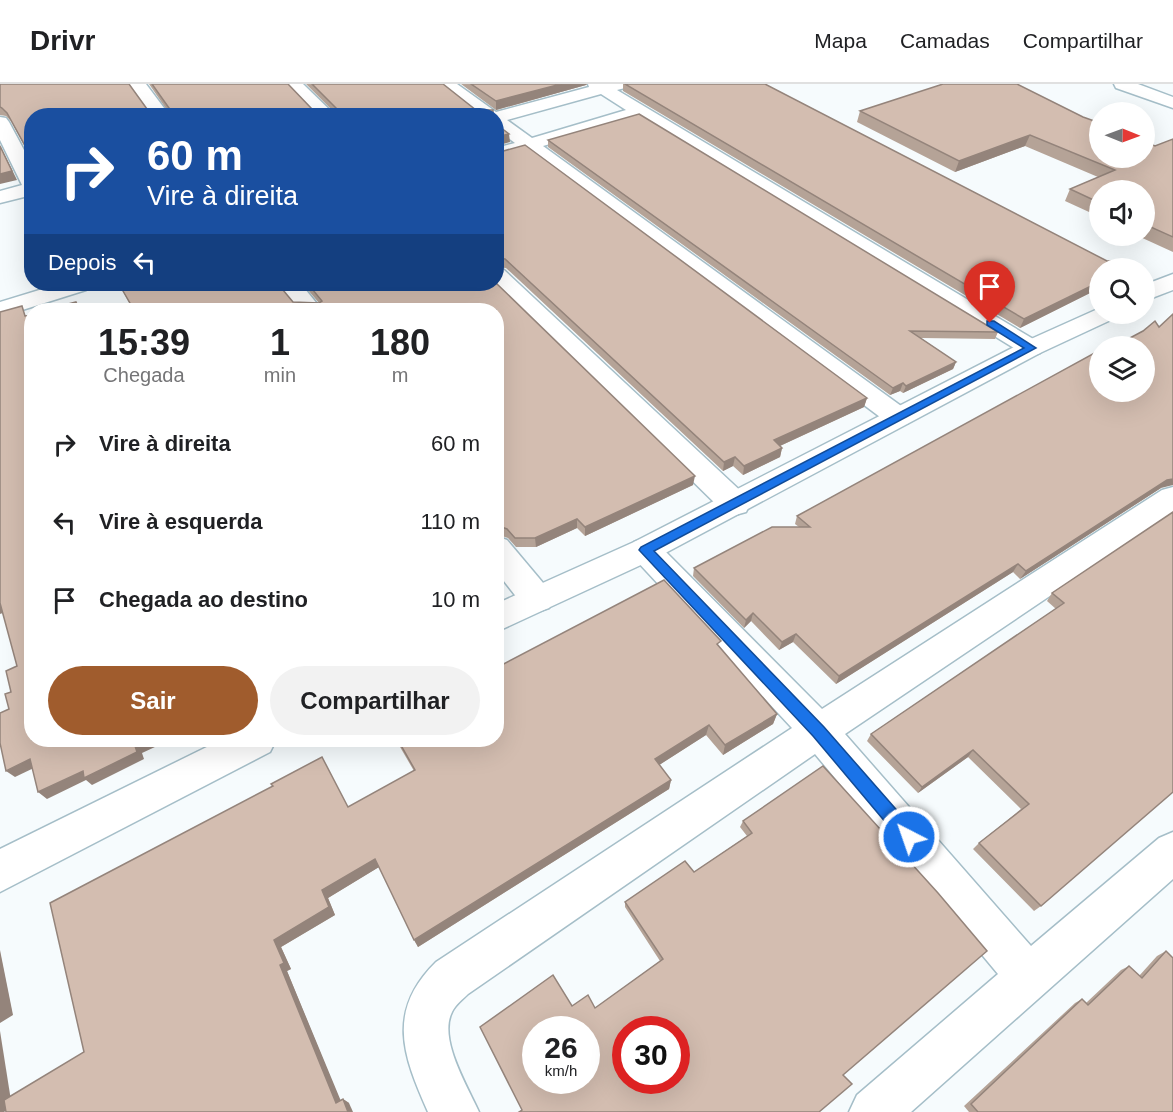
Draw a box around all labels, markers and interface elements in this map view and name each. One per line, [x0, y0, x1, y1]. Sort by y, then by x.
text: Drivr [30, 25, 95, 56]
text: Mapa [814, 29, 867, 52]
text: Camadas [900, 29, 990, 52]
text: Compartilhar [1023, 29, 1143, 52]
north arrow [1089, 102, 1155, 168]
map controls [1089, 102, 1155, 402]
icon: right [48, 132, 126, 210]
text: 60 m [147, 132, 243, 179]
button: sound [1089, 180, 1155, 246]
text: Vire à direita [147, 181, 298, 211]
icon: left [128, 246, 161, 279]
text: Depois [48, 250, 116, 275]
button: search [1089, 258, 1155, 324]
pin [964, 261, 1015, 323]
icon: arrive [973, 270, 1006, 303]
text: 15:39 [98, 322, 190, 363]
text: 1 [270, 322, 290, 363]
text: 180 [370, 322, 430, 363]
button: layers [1089, 336, 1155, 402]
text: Chegada [103, 364, 185, 386]
text: min [264, 364, 296, 386]
text: m [392, 364, 408, 386]
icon: right [48, 428, 81, 461]
text: Vire à direita [99, 431, 231, 456]
text: 60 m [431, 431, 480, 456]
icon: left [48, 506, 81, 539]
text: Vire à esquerda [99, 509, 262, 534]
text: 110 m [420, 509, 480, 534]
icon: arrive [48, 584, 81, 617]
text: Chegada ao destino [99, 587, 308, 612]
text: 10 m [431, 587, 480, 612]
button: Sair [48, 666, 258, 735]
button: Compartilhar [270, 666, 480, 735]
position arrow [877, 805, 941, 869]
speed limit sign: 30 [612, 1016, 690, 1094]
text: 26 [544, 1031, 578, 1064]
text: km/h [545, 1062, 577, 1079]

